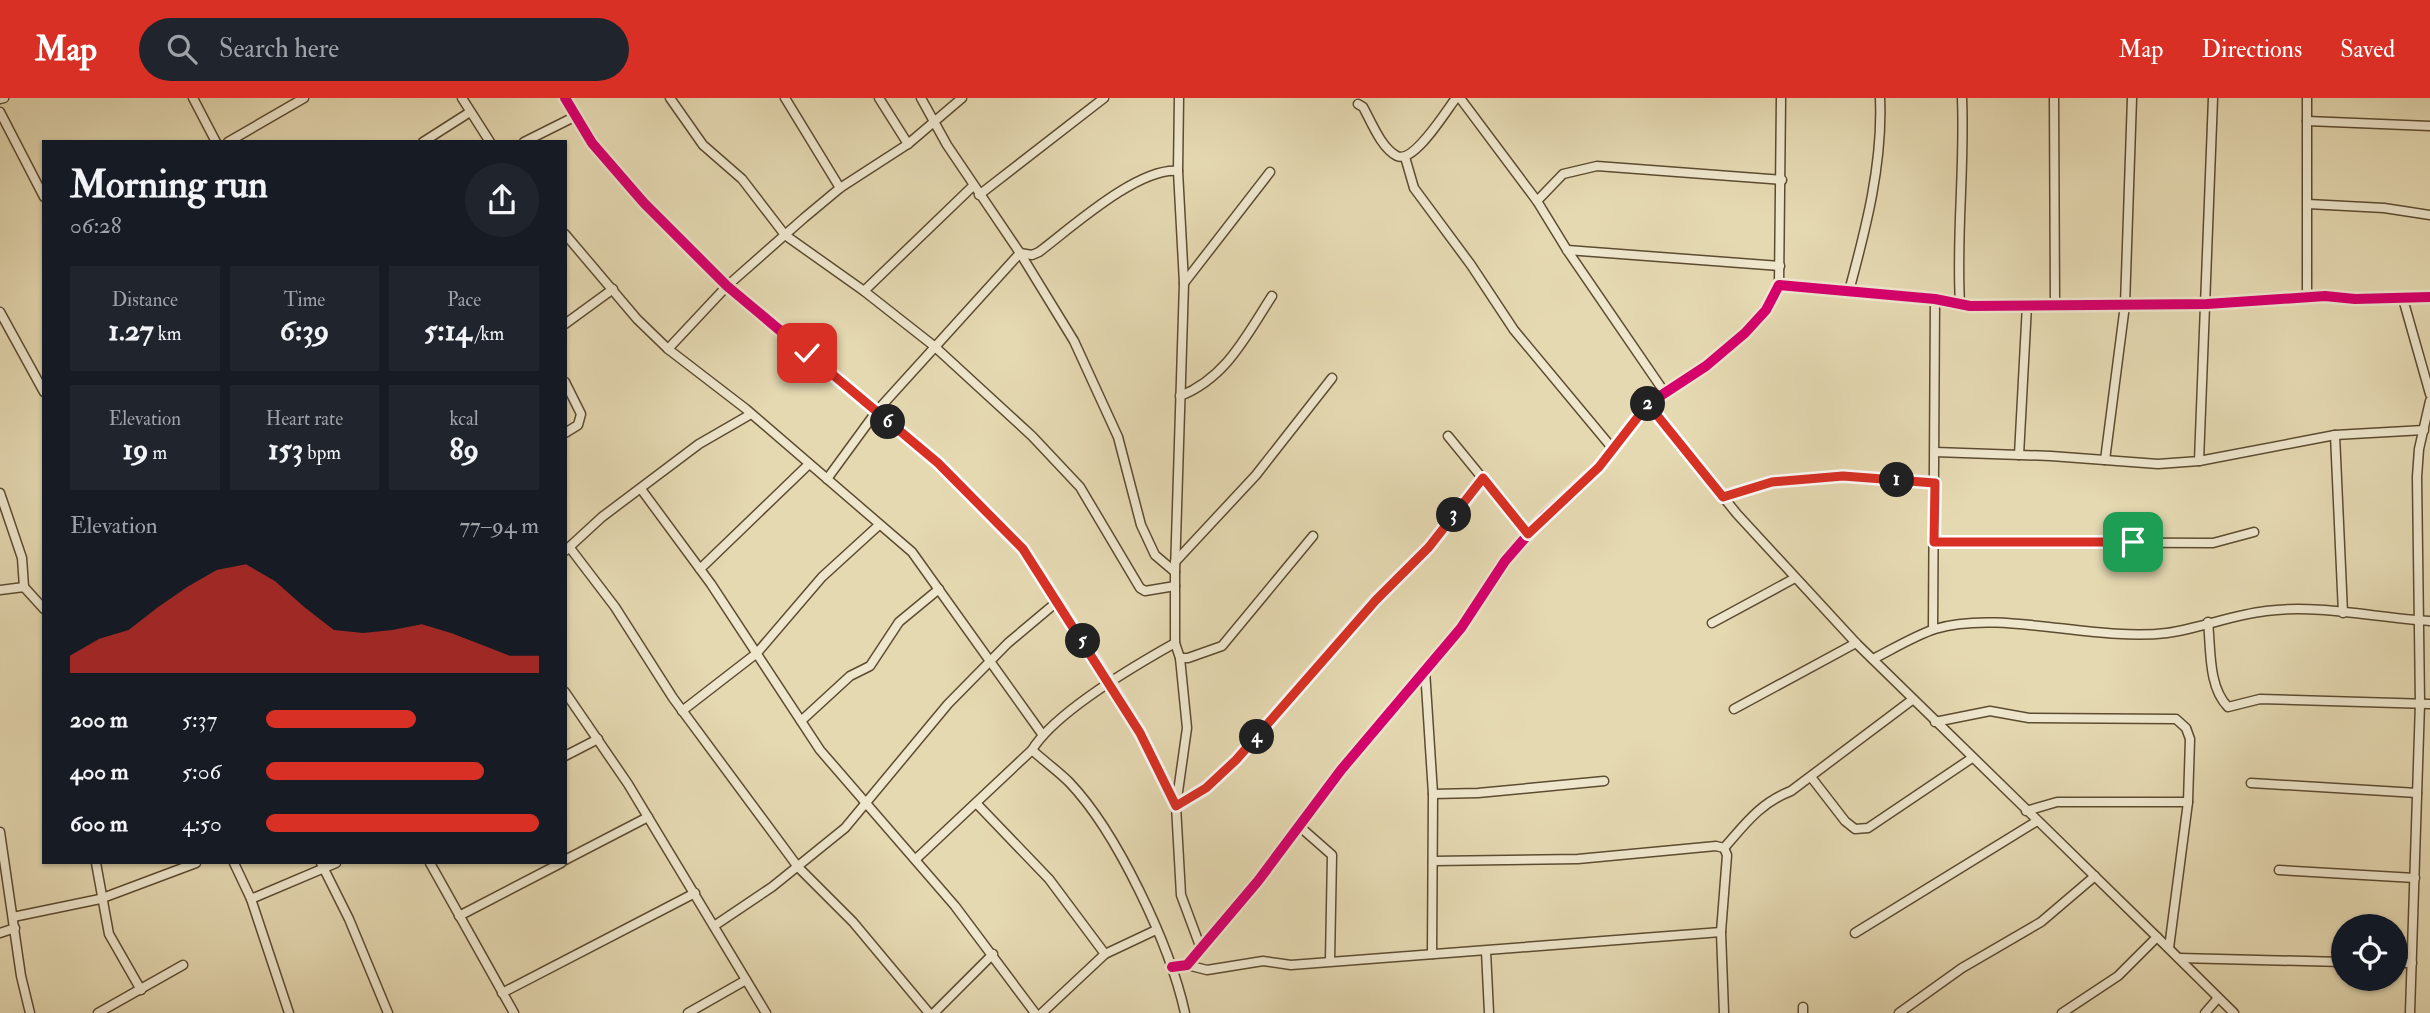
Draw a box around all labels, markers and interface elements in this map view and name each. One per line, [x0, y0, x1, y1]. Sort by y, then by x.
search box [139, 18, 629, 81]
text: Map [35, 29, 97, 70]
icon: search [163, 30, 201, 68]
text: Search here [219, 33, 339, 65]
text: Map [2118, 34, 2163, 65]
text: Directions [2201, 34, 2302, 65]
text: Saved [2340, 34, 2395, 65]
text: Morning run [70, 161, 268, 209]
button: share [465, 163, 539, 237]
text: 06:28 [70, 211, 122, 240]
text: Distance [112, 288, 178, 312]
text: Time [284, 288, 325, 312]
text: Pace [447, 288, 481, 312]
text: 1.27 [108, 312, 154, 349]
text: 6:39 [280, 312, 329, 349]
text: 5:14 [424, 312, 472, 349]
text: km [154, 322, 181, 346]
text: /km [472, 322, 504, 346]
pin [777, 323, 837, 383]
icon: check [788, 334, 826, 372]
pin: 2 [1630, 386, 1666, 422]
text: 2 [1643, 391, 1652, 415]
pin: 6 [870, 404, 906, 440]
text: Elevation [109, 407, 181, 431]
text: Heart rate [266, 407, 343, 431]
text: kcal [450, 407, 479, 431]
text: 6 [883, 409, 892, 433]
text: 19 [122, 431, 148, 468]
text: 153 [268, 431, 303, 468]
text: 89 [449, 431, 479, 468]
text: m [148, 441, 167, 465]
text: bpm [303, 441, 341, 465]
pin: 1 [1880, 462, 1914, 498]
text: 1 [1893, 467, 1900, 491]
pin: 3 [1436, 498, 1472, 532]
text: 3 [1450, 502, 1457, 526]
text: Elevation [70, 511, 158, 540]
text: 77–94 m [459, 511, 539, 540]
pin [2103, 512, 2163, 572]
icon: arrive [2114, 523, 2152, 561]
pin: 5 [1066, 624, 1100, 658]
text: 5 [1078, 628, 1087, 652]
text: 200 m [70, 705, 128, 734]
text: 5:37 [182, 705, 217, 734]
pin: 4 [1240, 720, 1274, 754]
text: 4 [1251, 724, 1262, 748]
text: 400 m [70, 757, 129, 786]
text: 5:06 [182, 757, 221, 786]
text: 600 m [70, 809, 128, 838]
text: 4:50 [182, 809, 222, 838]
map controls [2331, 914, 2408, 991]
button: locate [2331, 914, 2408, 991]

